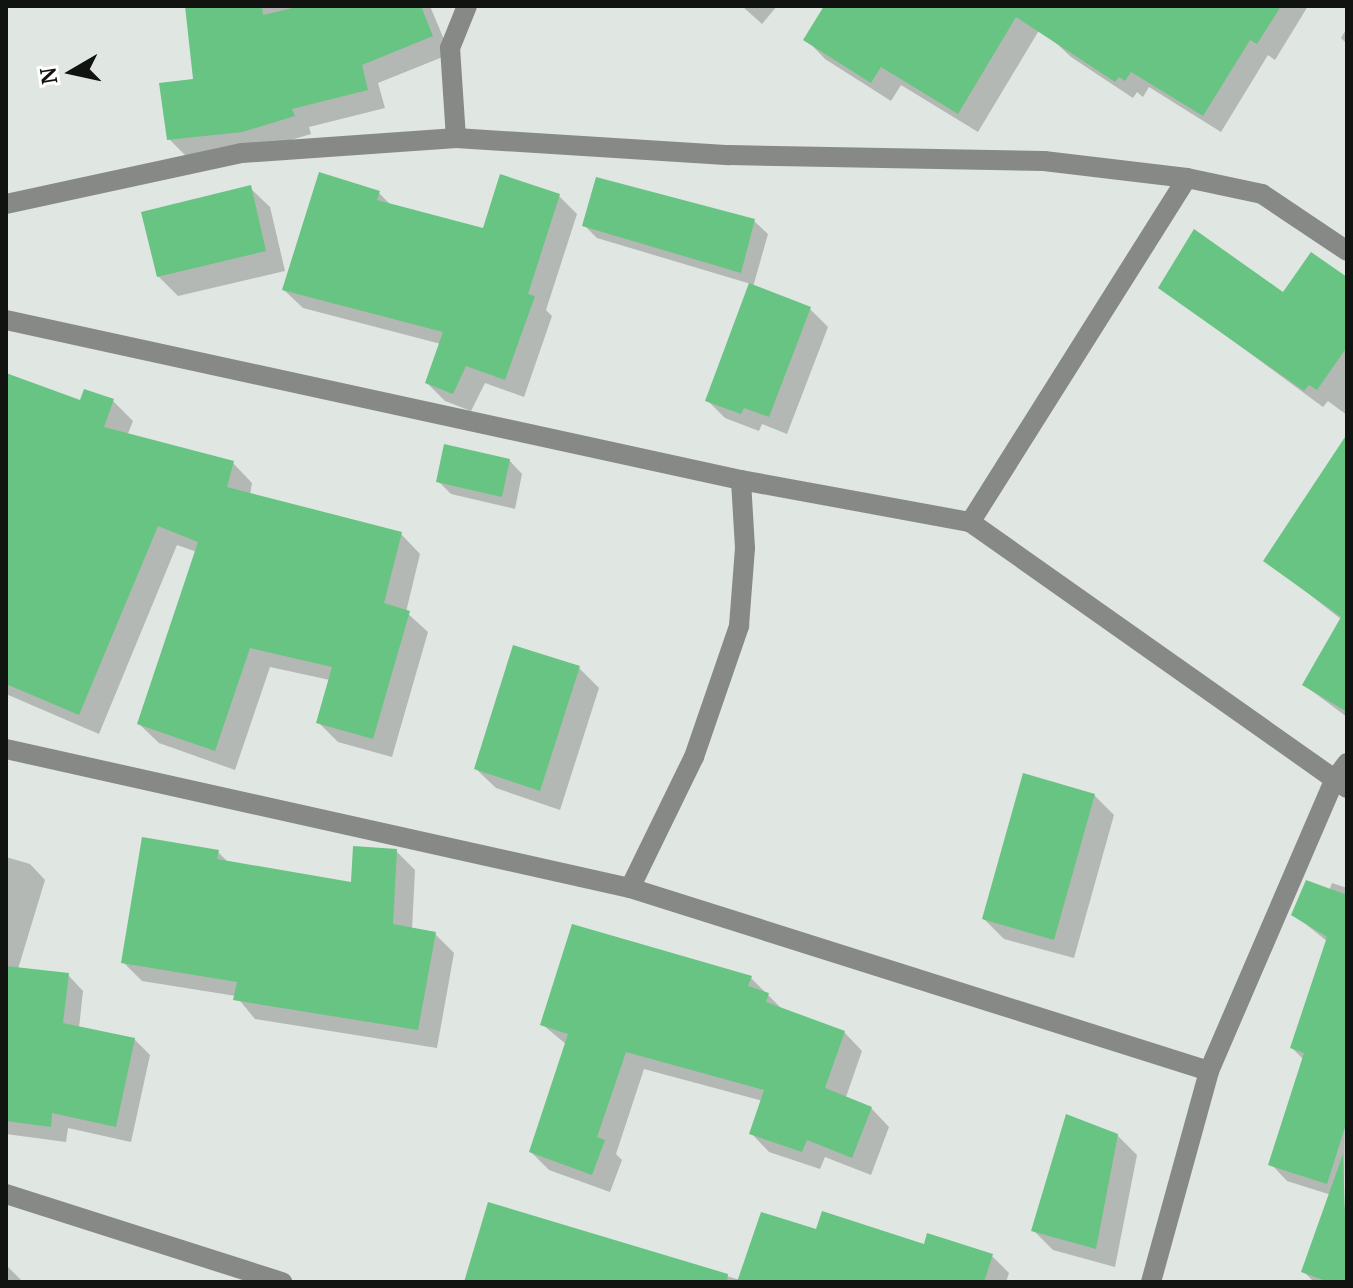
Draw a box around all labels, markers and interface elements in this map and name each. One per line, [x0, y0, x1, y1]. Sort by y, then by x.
north arrow [32, 32, 112, 112]
text: N [32, 65, 63, 86]

